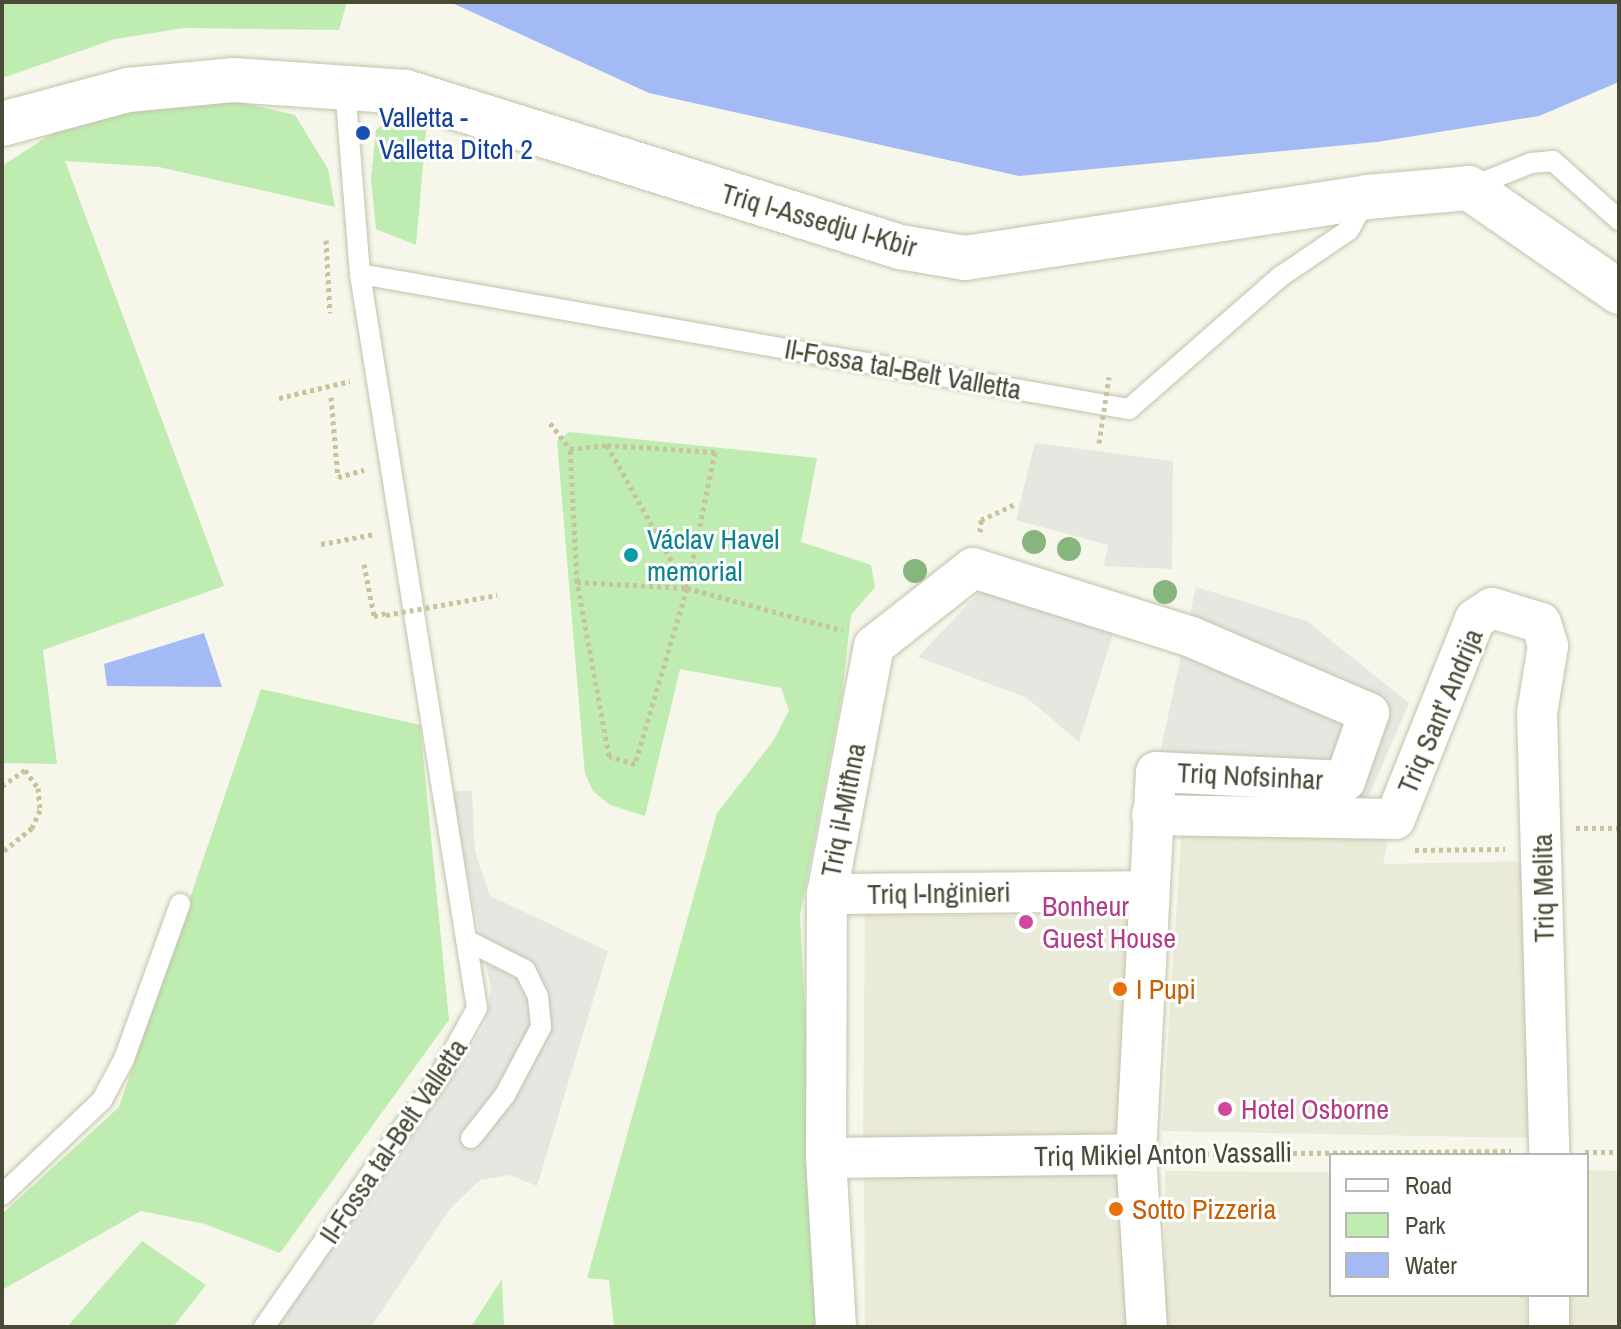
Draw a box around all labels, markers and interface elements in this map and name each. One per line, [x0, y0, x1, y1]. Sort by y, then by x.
place label: Valletta - Valletta Ditch 2 [379, 100, 533, 166]
marker: Valletta - Valletta Ditch 2 [354, 124, 372, 142]
street label: Triq l-Assedju l-Kbir [717, 176, 921, 264]
street label: Il-Fossa tal-Belt Valletta [782, 332, 1024, 406]
place label: Václav Havel memorial [647, 522, 779, 588]
marker: Václav Havel memorial [622, 546, 640, 564]
street label: Triq Sant' Andrija [1390, 623, 1490, 799]
street label: Triq il-Mitħna [814, 740, 872, 880]
street label: Triq Nofsinhar [1176, 755, 1324, 797]
street label: Triq Melita [1525, 833, 1561, 943]
street label: Triq l-Inġinieri [867, 875, 1011, 911]
place label: Bonheur Guest House [1042, 889, 1176, 955]
marker: Bonheur Guest House [1017, 913, 1035, 931]
place label: I Pupi [1136, 972, 1196, 1006]
marker: I Pupi [1111, 980, 1129, 998]
street label: Il-Fossa tal-Belt Valletta [312, 1032, 474, 1250]
place label: Hotel Osborne [1241, 1092, 1389, 1126]
marker: Hotel Osborne [1216, 1100, 1234, 1118]
street label: Triq Mikiel Anton Vassalli [1033, 1135, 1293, 1173]
legend [1329, 1153, 1589, 1297]
text: Road [1405, 1169, 1452, 1201]
place label: Sotto Pizzeria [1132, 1192, 1276, 1226]
marker: Sotto Pizzeria [1107, 1200, 1125, 1218]
text: Park [1405, 1209, 1445, 1241]
text: Water [1405, 1249, 1457, 1281]

